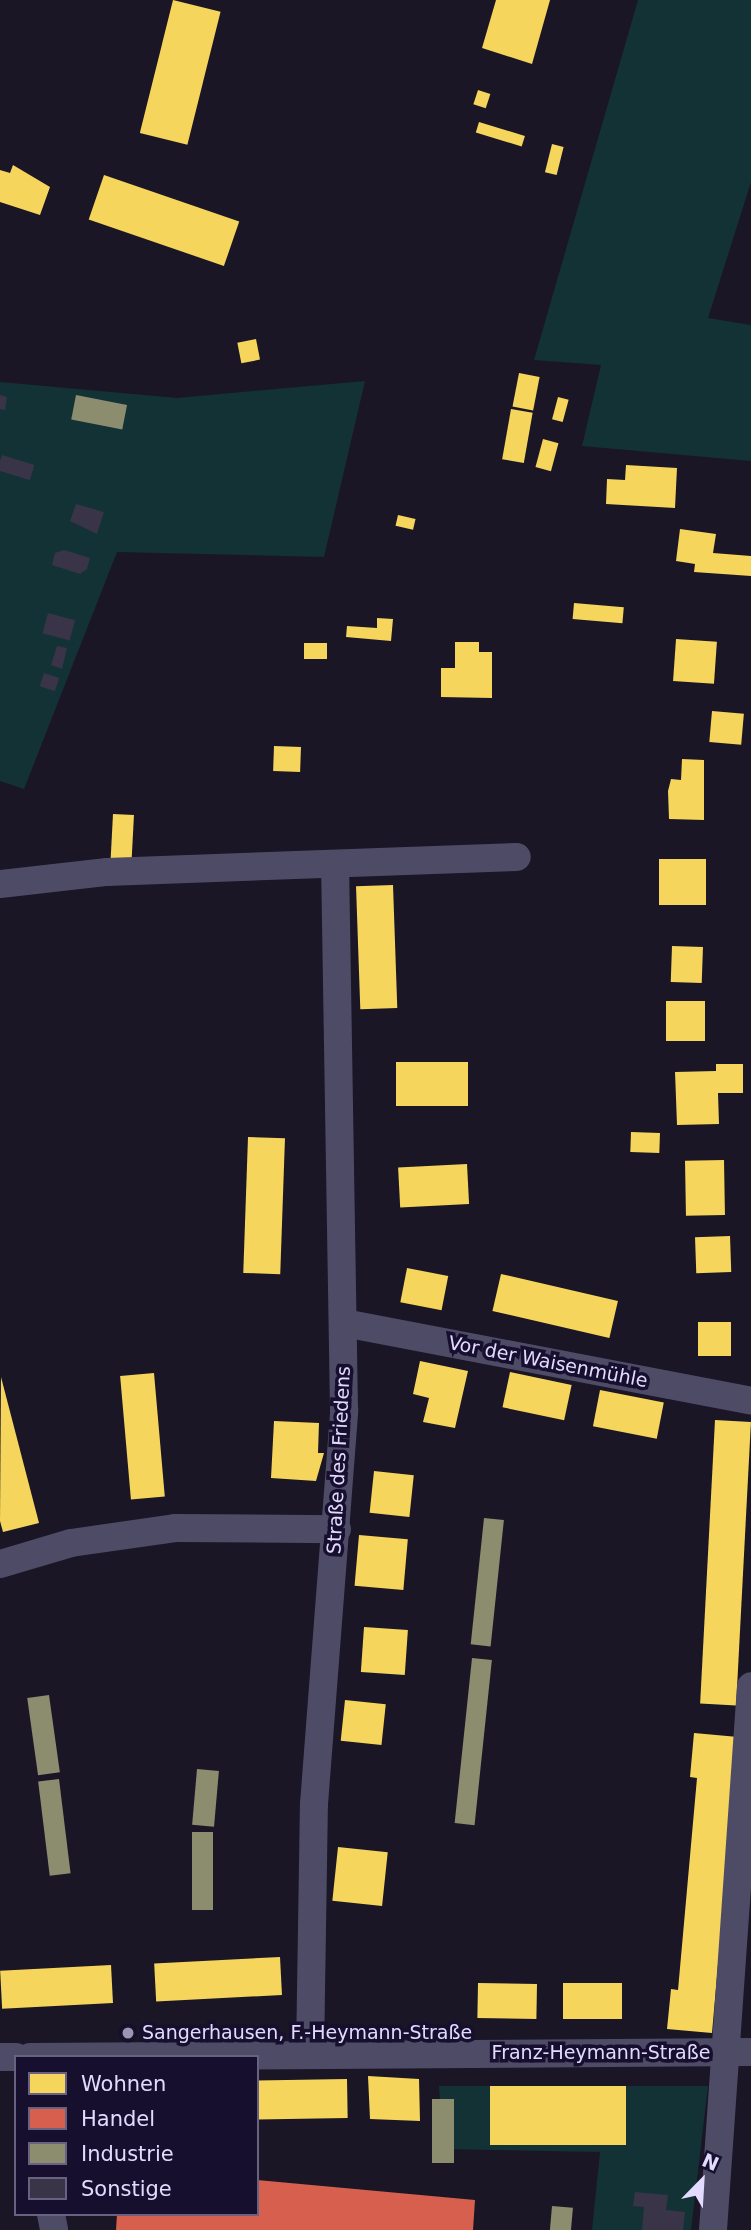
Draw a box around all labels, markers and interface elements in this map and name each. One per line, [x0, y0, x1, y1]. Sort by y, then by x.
street label: Vor der Waisenmühle [447, 1332, 649, 1392]
street label: Straße des Friedens [323, 1365, 355, 1555]
place label: Sangerhausen, F.-Heymann-Straße [142, 2022, 472, 2044]
marker: Sangerhausen, F.-Heymann-Straße [120, 2025, 136, 2041]
street label: Franz-Heymann-Straße [492, 2042, 710, 2064]
legend [14, 2055, 259, 2216]
text: Wohnen [81, 2072, 166, 2096]
text: Handel [81, 2107, 155, 2131]
text: Industrie [81, 2142, 174, 2166]
north arrow [667, 2146, 737, 2216]
text: N [699, 2149, 722, 2175]
text: Sonstige [81, 2177, 172, 2201]

